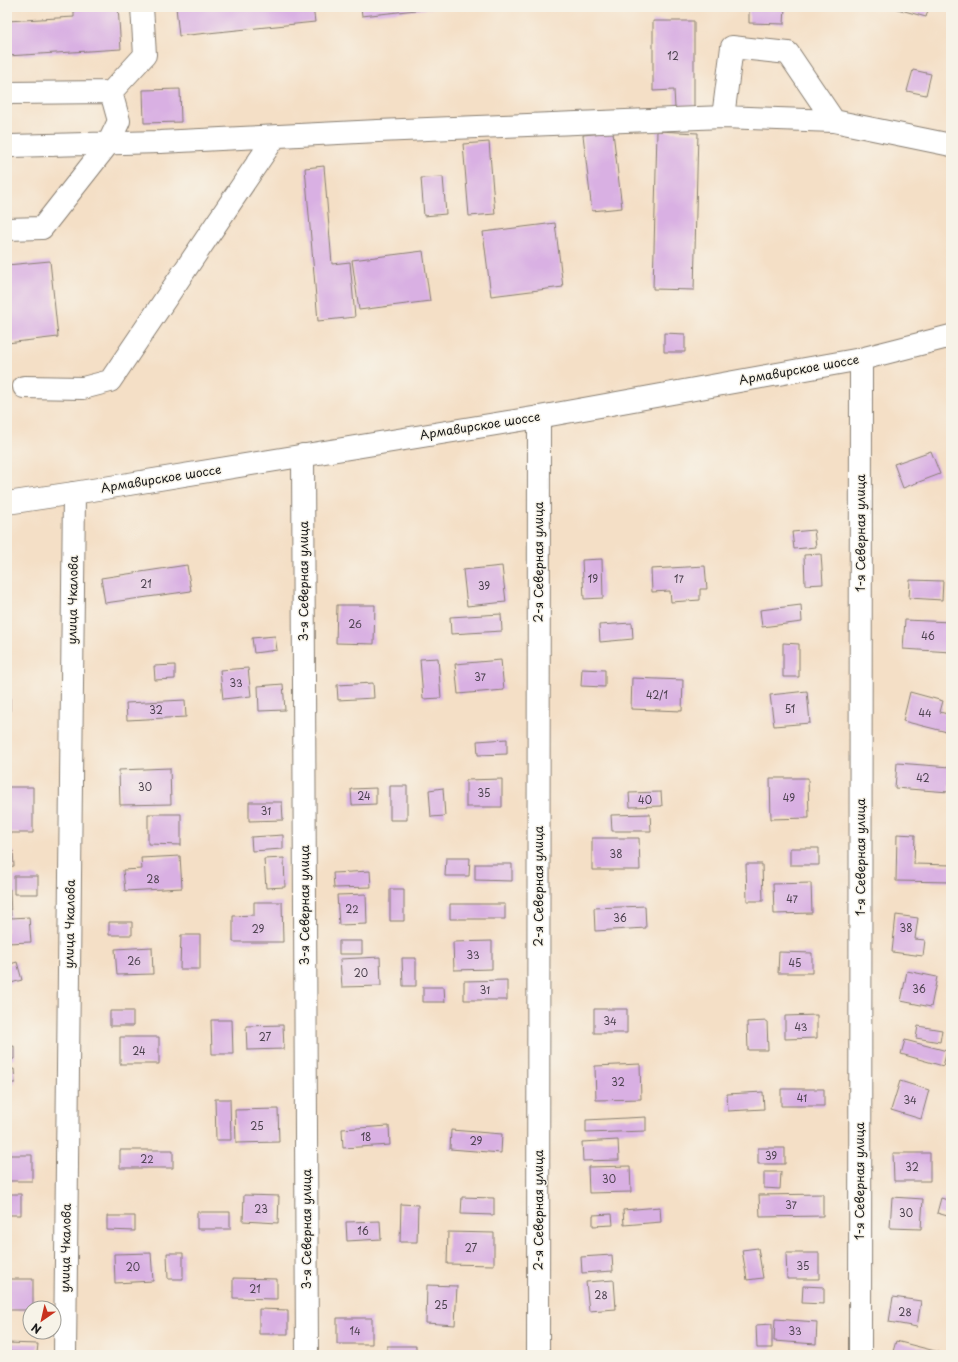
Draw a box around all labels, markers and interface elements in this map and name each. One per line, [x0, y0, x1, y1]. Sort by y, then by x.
house number: 12 [667, 48, 679, 63]
street label: Армавирское шоссе [737, 350, 860, 388]
street label: Армавирское шоссе [418, 407, 541, 443]
street label: Армавирское шоссе [99, 460, 222, 496]
street label: 1-я Северная улица [851, 474, 869, 592]
street label: 2-я Северная улица [529, 501, 547, 622]
street label: 3-я Северная улица [294, 520, 312, 641]
street label: улица Чкалова [62, 555, 82, 645]
house number: 19 [588, 571, 598, 586]
house number: 17 [674, 571, 685, 586]
house number: 21 [140, 576, 152, 591]
house number: 39 [478, 578, 490, 593]
house number: 26 [348, 616, 362, 631]
house number: 46 [921, 628, 935, 643]
house number: 37 [474, 669, 487, 684]
house number: 33 [229, 675, 243, 690]
house number: 42/1 [646, 687, 668, 702]
house number: 51 [785, 701, 795, 716]
house number: 32 [149, 702, 163, 717]
house number: 44 [918, 705, 932, 720]
house number: 42 [916, 770, 930, 785]
house number: 30 [138, 779, 152, 794]
house number: 35 [478, 785, 490, 800]
house number: 24 [357, 788, 371, 803]
house number: 49 [783, 790, 795, 805]
house number: 40 [638, 792, 652, 807]
street label: 1-я Северная улица [851, 798, 869, 916]
house number: 31 [261, 803, 271, 818]
street label: 2-я Северная улица [529, 825, 547, 946]
street label: 3-я Северная улица [295, 844, 313, 965]
house number: 38 [610, 846, 622, 861]
house number: 28 [146, 871, 160, 886]
street label: улица Чкалова [59, 879, 79, 969]
house number: 47 [786, 891, 799, 906]
house number: 22 [345, 901, 359, 916]
house number: 36 [613, 910, 627, 925]
house number: 38 [900, 920, 912, 935]
house number: 29 [252, 921, 265, 936]
house number: 33 [466, 947, 480, 962]
house number: 26 [127, 953, 141, 968]
house number: 45 [789, 955, 801, 970]
house number: 20 [354, 965, 368, 980]
house number: 36 [912, 981, 926, 996]
house number: 31 [480, 982, 490, 997]
house number: 34 [603, 1013, 617, 1028]
house number: 43 [795, 1019, 808, 1034]
house number: 27 [259, 1029, 272, 1044]
house number: 24 [132, 1043, 146, 1058]
house number: 32 [611, 1074, 625, 1089]
house number: 41 [797, 1090, 807, 1105]
house number: 34 [903, 1092, 917, 1107]
house number: 25 [250, 1118, 264, 1133]
street label: 1-я Северная улица [850, 1122, 868, 1240]
house number: 18 [361, 1129, 371, 1144]
house number: 29 [470, 1133, 483, 1148]
house number: 39 [765, 1148, 777, 1163]
street label: 2-я Северная улица [529, 1149, 547, 1270]
house number: 22 [140, 1151, 154, 1166]
house number: 32 [905, 1159, 919, 1174]
street label: 3-я Северная улица [297, 1168, 315, 1289]
house number: 30 [602, 1171, 616, 1186]
house number: 37 [785, 1197, 798, 1212]
house number: 23 [254, 1201, 268, 1216]
street label: улица Чкалова [55, 1203, 75, 1293]
house number: 30 [899, 1205, 913, 1220]
house number: 16 [357, 1223, 369, 1238]
house number: 27 [465, 1240, 478, 1255]
house number: 35 [797, 1258, 809, 1273]
house number: 20 [126, 1259, 140, 1274]
house number: 21 [249, 1281, 261, 1296]
house number: 28 [594, 1287, 608, 1302]
house number: 25 [434, 1297, 448, 1312]
north arrow [22, 1300, 62, 1340]
house number: 28 [898, 1304, 912, 1319]
text: N [28, 1319, 44, 1338]
house number: 14 [349, 1323, 361, 1338]
house number: 33 [788, 1323, 802, 1338]

